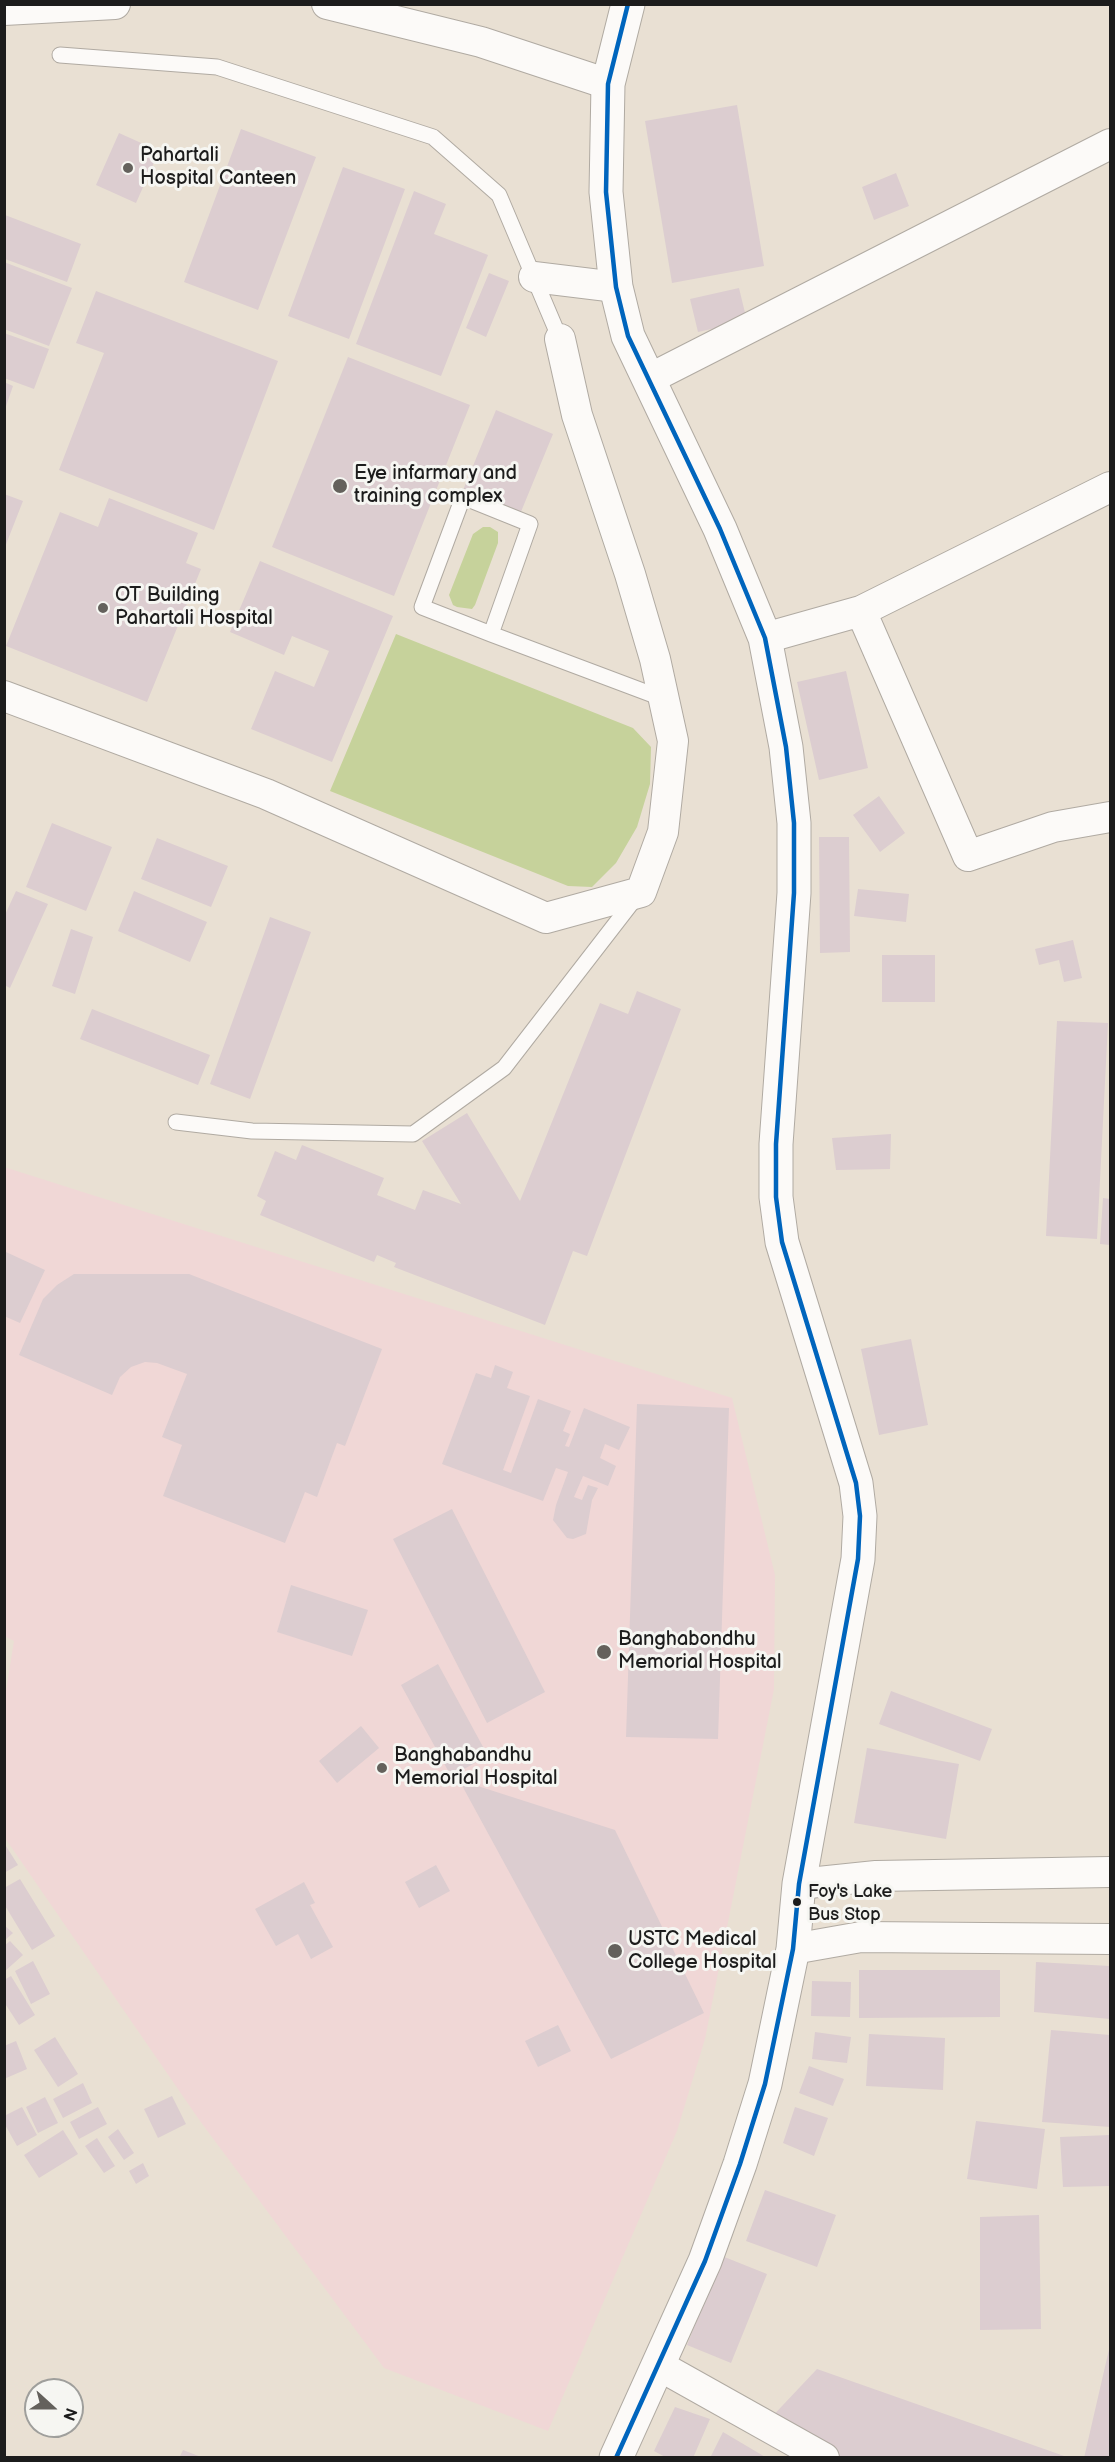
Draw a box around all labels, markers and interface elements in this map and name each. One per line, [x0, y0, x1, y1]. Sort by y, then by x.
place label: Pahartali Hospital Canteen [140, 144, 296, 191]
marker: Pahartali Hospital Canteen [121, 161, 135, 175]
place label: Eye infarmary and training complex [354, 462, 517, 509]
marker: Eye infarmary and training complex [331, 477, 349, 495]
place label: OT Building Pahartali Hospital [115, 584, 273, 631]
marker: OT Building Pahartali Hospital [96, 601, 110, 615]
place label: Banghabondhu Memorial Hospital [618, 1628, 782, 1675]
marker: Banghabondhu Memorial Hospital [595, 1643, 613, 1661]
place label: Banghabandhu Memorial Hospital [394, 1744, 558, 1791]
marker: Banghabandhu Memorial Hospital [375, 1761, 389, 1775]
place label: Foy's Lake Bus Stop [808, 1881, 892, 1924]
marker: Foy's Lake Bus Stop [791, 1896, 803, 1908]
place label: USTC Medical College Hospital [628, 1928, 777, 1975]
marker: USTC Medical College Hospital [606, 1942, 624, 1960]
north arrow [24, 2378, 84, 2438]
text: N [58, 2405, 80, 2423]

